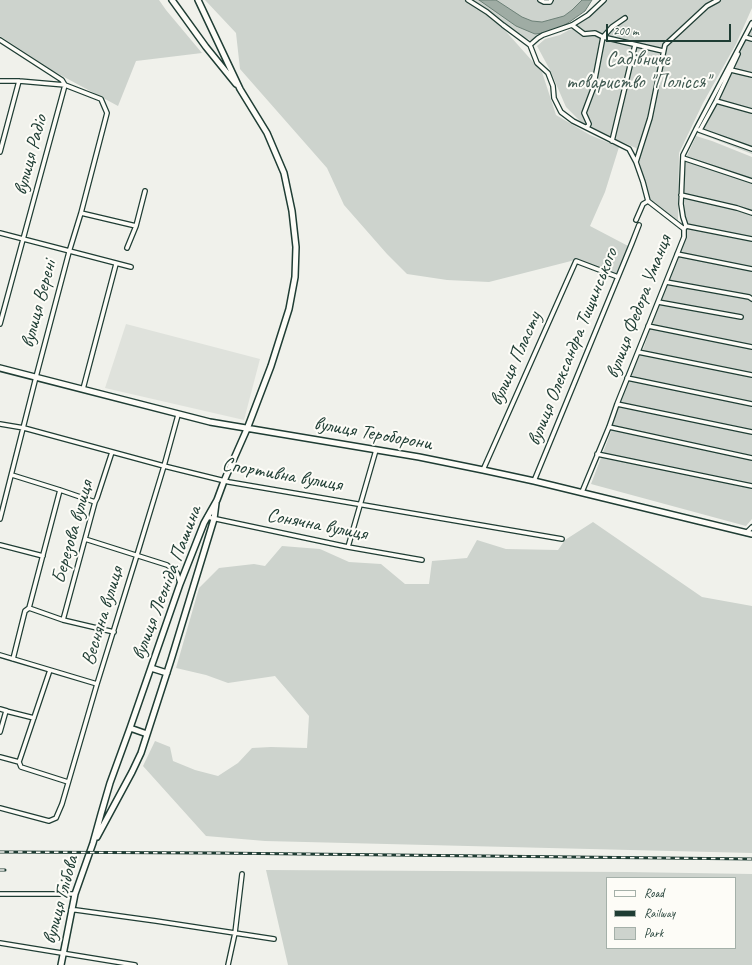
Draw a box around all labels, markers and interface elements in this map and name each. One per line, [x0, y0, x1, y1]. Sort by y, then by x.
scale bar [608, 16, 733, 42]
text: 200 m [613, 23, 639, 39]
park label: Садівниче товариство "Полісся" [566, 48, 710, 95]
street label: вулиця Радіо [9, 112, 53, 198]
street label: вулиця Федора Уманця [601, 232, 677, 382]
street label: вулиця Олександра Тищинського [522, 245, 624, 449]
street label: вулиця Верені [16, 258, 62, 350]
street label: вулиця Пласту [485, 308, 547, 410]
street label: вулиця Тероборони [312, 412, 434, 456]
street label: Спортивна вулиця [220, 453, 344, 497]
street label: Березова вулиця [47, 478, 99, 586]
street label: вулиця Леоніда Пашина [127, 503, 207, 663]
street label: Сонячна вулиця [265, 504, 369, 546]
street label: Весняна вулиця [77, 564, 129, 668]
street label: вулиця Глібова [38, 853, 84, 947]
legend [606, 877, 736, 949]
text: Road [644, 885, 664, 901]
text: Railway [644, 905, 675, 921]
text: Park [644, 925, 663, 941]

